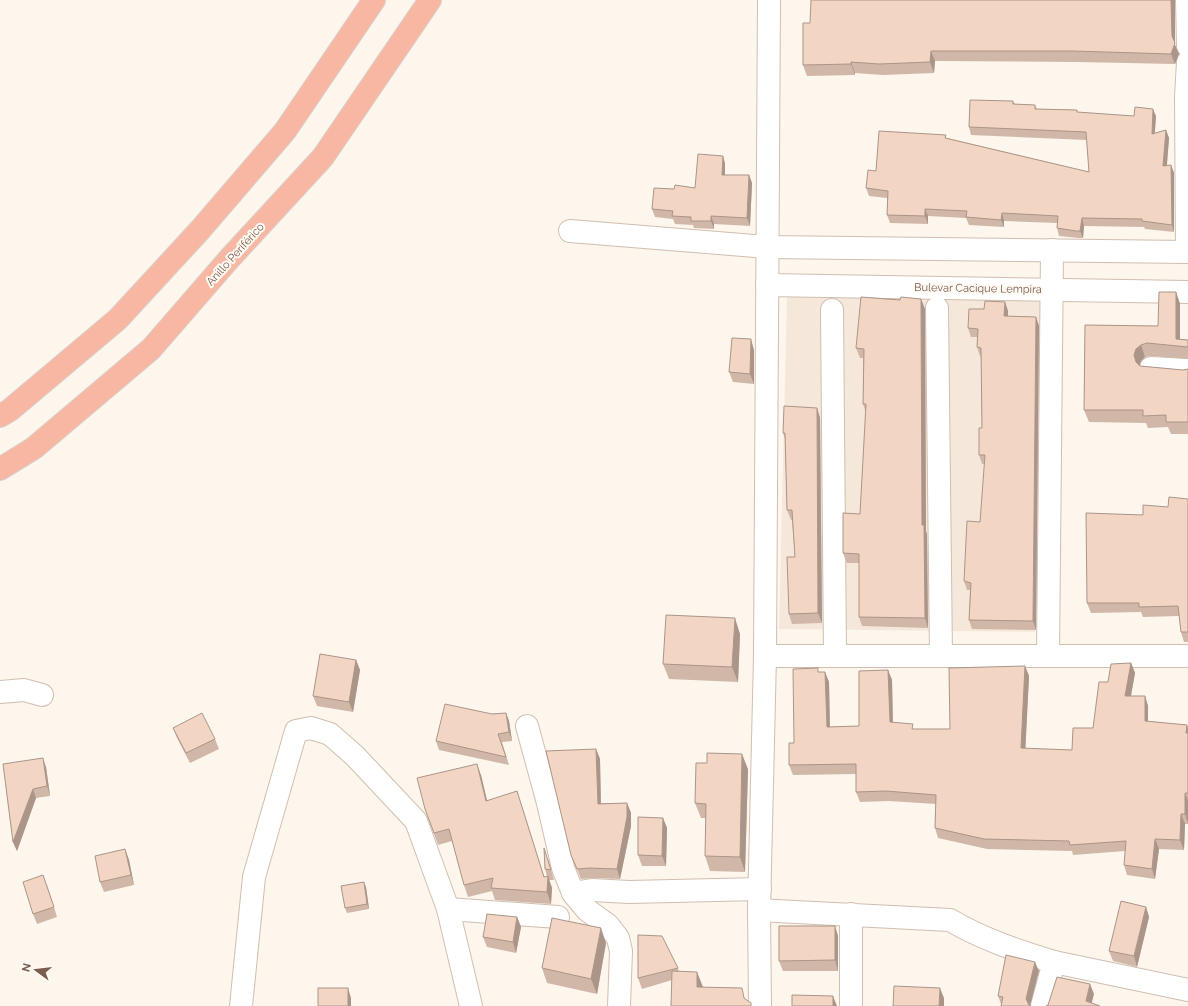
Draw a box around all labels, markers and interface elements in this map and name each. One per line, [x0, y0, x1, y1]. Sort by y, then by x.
street label: Anillo Periférico [204, 220, 267, 288]
street label: Bulevar Cacique Lempira [914, 281, 1042, 296]
north arrow [16, 950, 56, 990]
text: N [19, 962, 34, 973]

